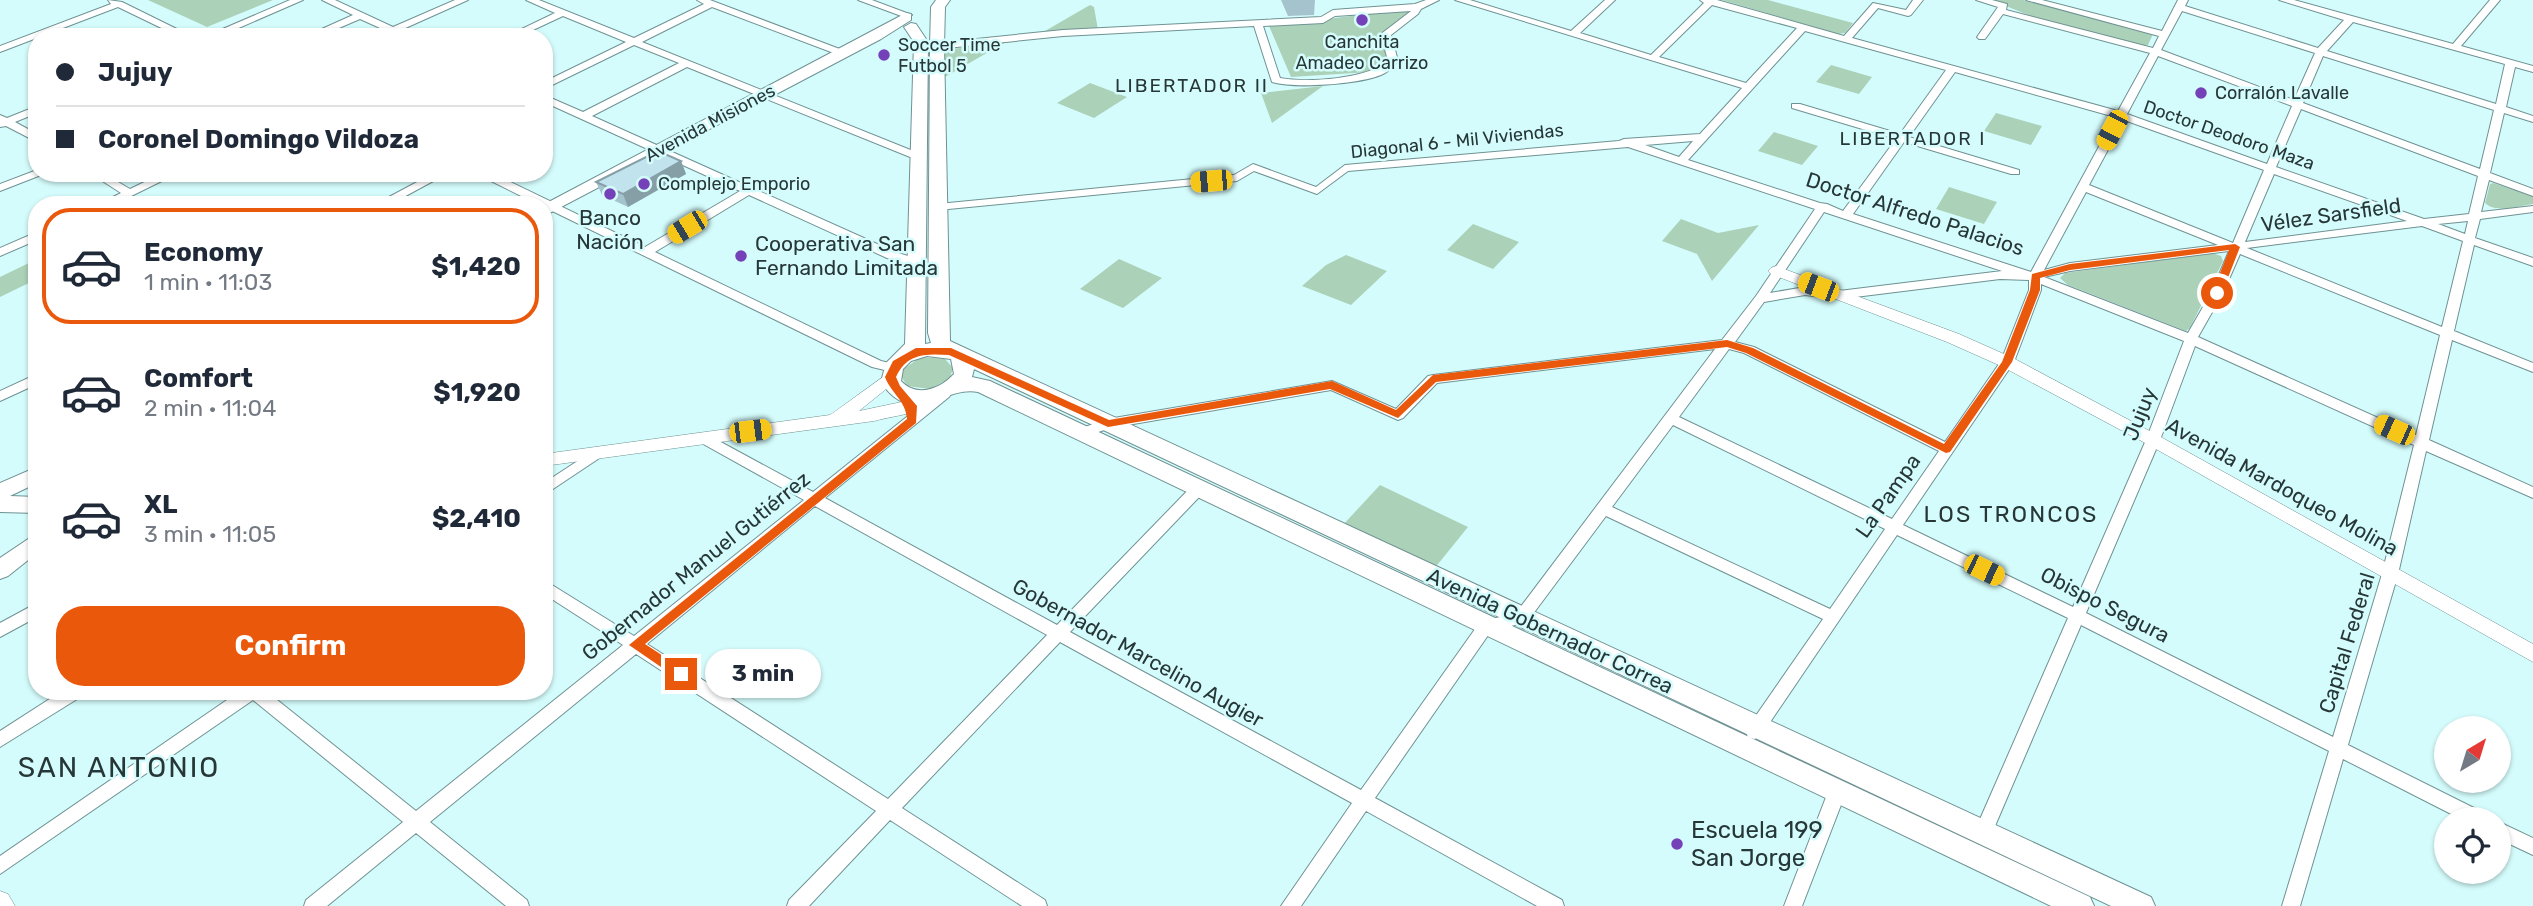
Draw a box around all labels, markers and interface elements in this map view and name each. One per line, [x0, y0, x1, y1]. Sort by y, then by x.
marker: Canchita Amadeo Carrizo [1354, 12, 1370, 28]
place label: Canchita Amadeo Carrizo [1296, 31, 1428, 74]
place label: Soccer Time Futbol 5 [898, 34, 1001, 77]
marker: Soccer Time Futbol 5 [876, 47, 892, 63]
text: Jujuy [98, 57, 172, 88]
district label: LIBERTADOR II [1115, 74, 1269, 97]
street label: Avenida Misiones [641, 79, 779, 167]
place label: Corralón Lavalle [2215, 82, 2349, 104]
marker: Corralón Lavalle [2193, 85, 2209, 101]
street label: Doctor Deodoro Maza [2141, 95, 2317, 175]
car [2093, 107, 2132, 153]
street label: Diagonal 6 - Mil Viviendas [1349, 119, 1565, 163]
text: Coronel Domingo Vildoza [98, 124, 419, 155]
district label: LIBERTADOR I [1840, 127, 1986, 150]
street label: Doctor Alfredo Palacios [1803, 166, 2027, 261]
car [1190, 169, 1233, 193]
place label: Complejo Emporio [658, 173, 810, 195]
marker: Complejo Emporio [636, 176, 652, 192]
marker: Banco Nación [602, 186, 618, 202]
street label: Vélez Sarsfield [2259, 192, 2403, 237]
place label: Banco Nación [576, 205, 644, 254]
car [664, 207, 711, 247]
place label: Cooperativa San Fernando Limitada [755, 231, 938, 280]
icon: car [60, 235, 123, 298]
text: Economy [144, 237, 263, 268]
marker: Cooperativa San Fernando Limitada [733, 248, 749, 264]
text: $1,420 [431, 251, 521, 282]
text: 1 min · 11:03 [144, 268, 272, 296]
car [1795, 270, 1842, 304]
route start [2201, 277, 2233, 309]
icon: car [60, 361, 123, 424]
text: Comfort [144, 363, 253, 394]
text: $1,920 [433, 377, 521, 408]
street label: Jujuy [2118, 383, 2162, 444]
text: 2 min · 11:04 [144, 394, 276, 422]
street label: Avenida Mardoqueo Molina [2162, 412, 2403, 561]
car [2371, 412, 2418, 448]
car [728, 418, 773, 444]
street label: La Pampa [1850, 449, 1925, 542]
street label: Gobernador Manuel Gutiérrez [577, 466, 815, 665]
icon: car [60, 487, 123, 550]
text: XL [144, 489, 177, 520]
district label: LOS TRONCOS [1924, 500, 2098, 528]
text: $2,410 [432, 503, 521, 534]
text: 3 min · 11:05 [144, 520, 276, 548]
car [1961, 551, 2008, 589]
street label: Obispo Segura [2036, 561, 2174, 648]
street label: Avenida Gobernador Correa [1423, 562, 1677, 699]
street label: Capital Federal [2313, 569, 2380, 716]
street label: Gobernador Marcelino Augier [1008, 573, 1268, 732]
button: Confirm [56, 606, 525, 686]
callout: 3 min [706, 650, 821, 698]
route end [665, 658, 697, 690]
text: 3 min [732, 659, 794, 687]
north arrow [2434, 716, 2511, 793]
map controls [2434, 716, 2511, 884]
district label: SAN ANTONIO [18, 751, 220, 784]
button: locate [2434, 807, 2511, 884]
place label: Escuela 199 San Jorge [1691, 816, 1823, 872]
marker: Escuela 199 San Jorge [1669, 836, 1685, 852]

